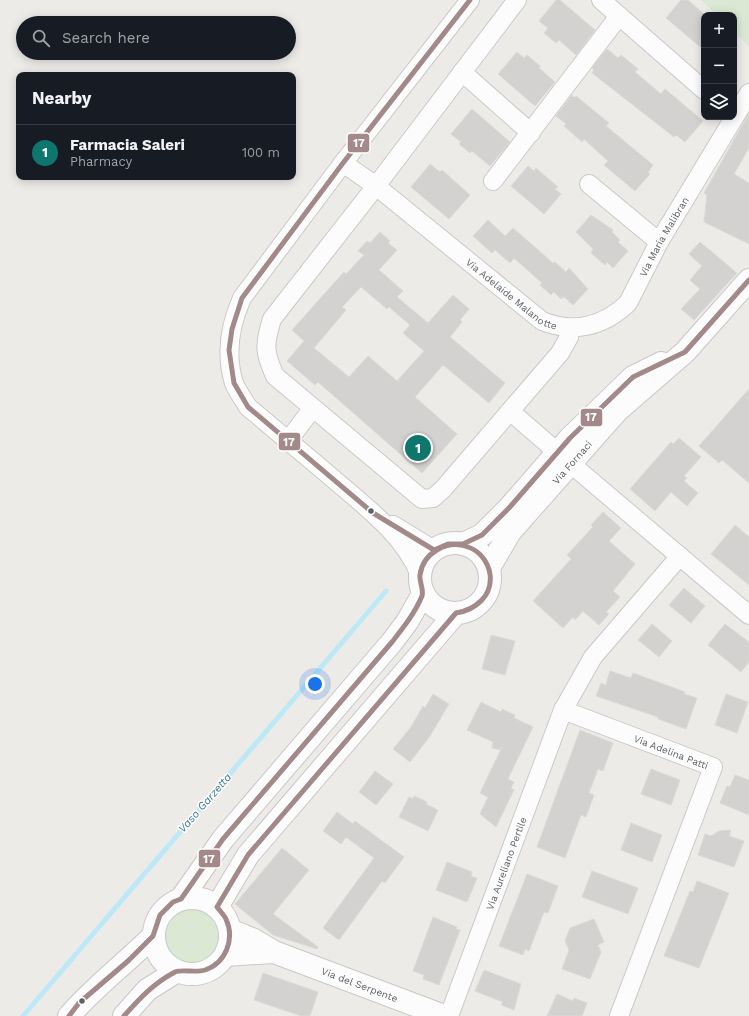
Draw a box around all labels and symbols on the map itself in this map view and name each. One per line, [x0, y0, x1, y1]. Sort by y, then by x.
line badge: 17 [347, 133, 370, 153]
text: 17 [353, 137, 365, 150]
street label: Via Maria Malibran [637, 195, 691, 278]
street label: Via Adelaide Malanotte [464, 256, 558, 331]
line badge: 17 [580, 408, 603, 427]
text: 17 [585, 411, 597, 424]
line badge: 17 [278, 432, 301, 451]
pin: 1 [405, 433, 431, 463]
text: 17 [283, 436, 295, 449]
street label: Via Fornaci [550, 438, 594, 486]
unlabelled marker [366, 506, 376, 516]
your location [305, 674, 325, 694]
street label: Via Adelina Patti [632, 733, 710, 771]
water label: Vaso Garzetta [176, 771, 234, 835]
street label: Via Aureliano Pertile [484, 815, 528, 911]
line badge: 17 [198, 849, 221, 868]
text: 17 [203, 853, 215, 866]
street label: Via del Serpente [320, 965, 400, 1004]
unlabelled marker [77, 996, 87, 1006]

